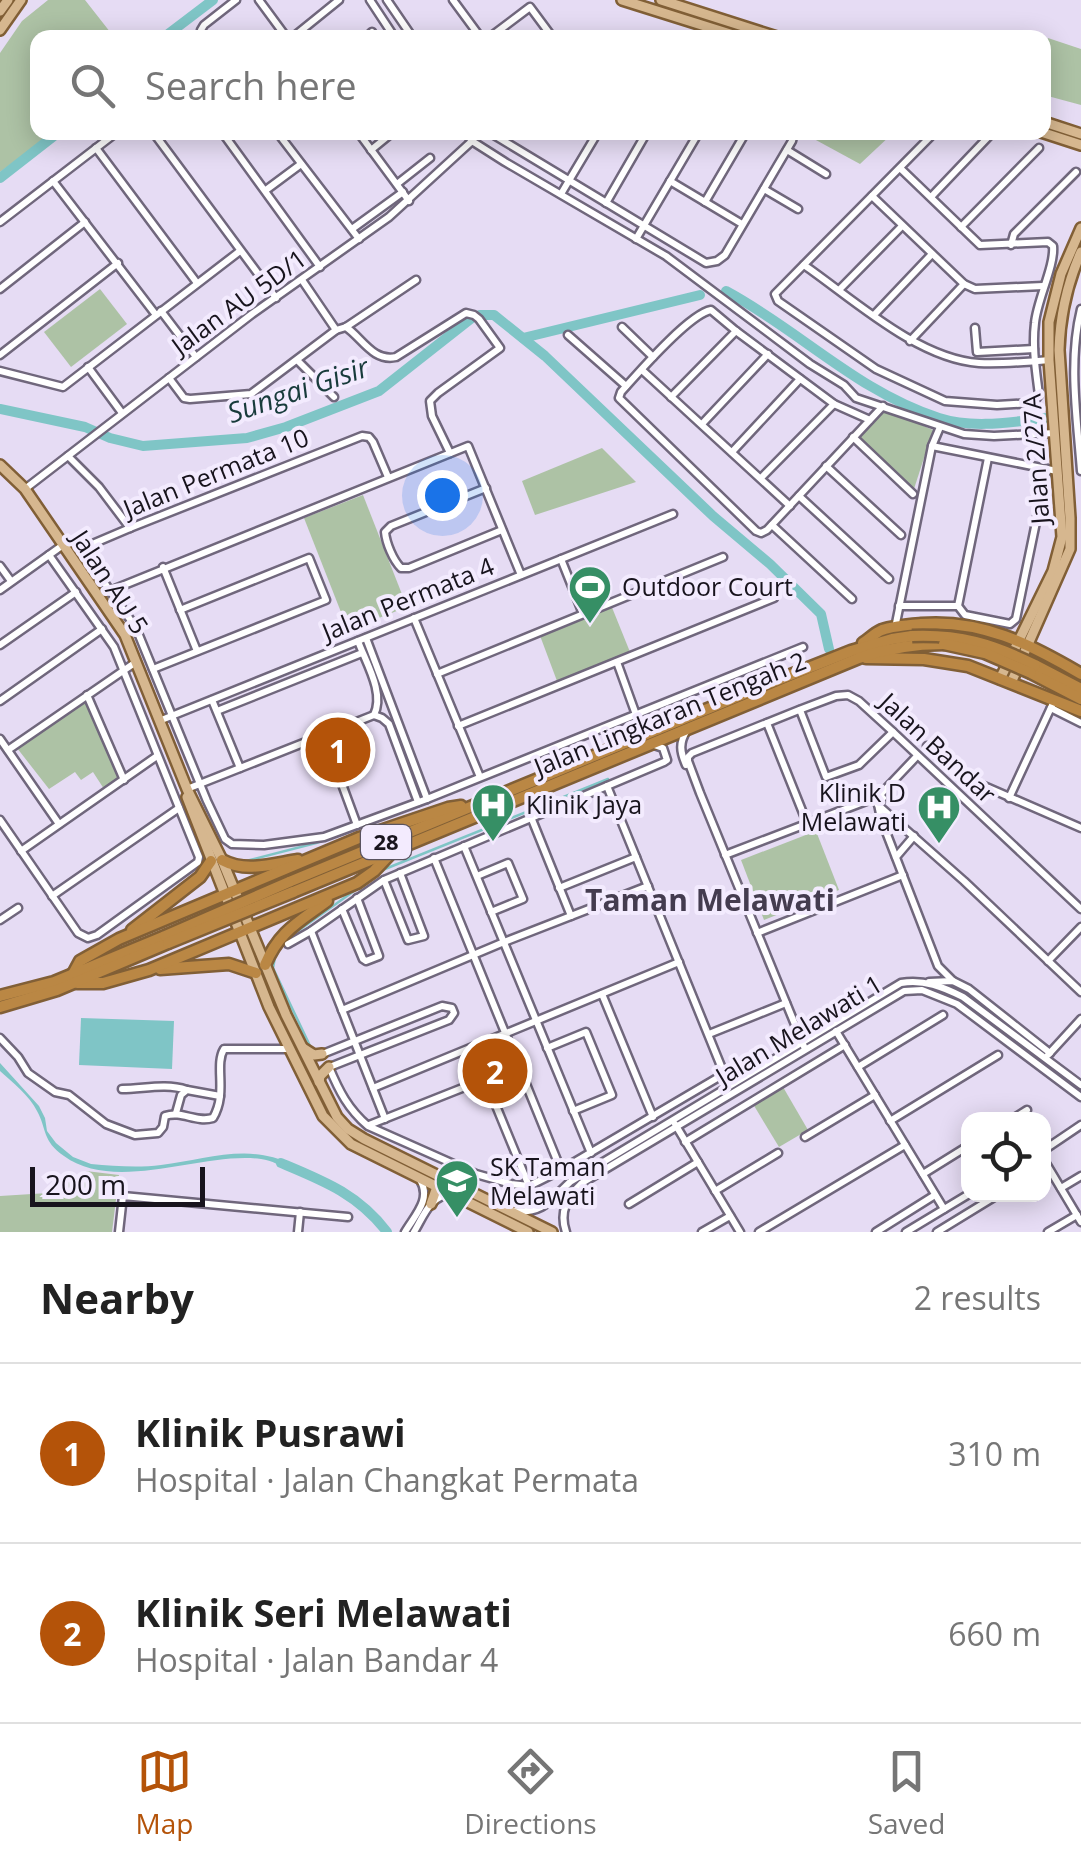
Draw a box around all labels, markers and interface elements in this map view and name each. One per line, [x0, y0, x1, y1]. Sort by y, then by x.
search box [30, 30, 1051, 140]
icon: search [65, 58, 120, 113]
text: Search here [145, 59, 357, 111]
street label: Jalan AU 5D/1 [162, 241, 313, 363]
water label: Sungai Gisir [222, 347, 374, 431]
street label: Jalan 2/27A [1013, 393, 1057, 527]
street label: Jalan Permata 10 [116, 419, 313, 525]
your location [417, 470, 468, 521]
street label: Jalan AU 5 [64, 521, 157, 640]
street label: Jalan Permata 4 [315, 548, 499, 649]
sports icon: Outdoor Court [567, 564, 613, 625]
place label: Outdoor Court [622, 569, 793, 603]
street label: Jalan Lingkaran Tengah 2 [527, 643, 811, 784]
street label: Jalan Bandar [872, 683, 1004, 810]
pin: 1 [306, 712, 370, 788]
place label: Klinik D Melawati [801, 775, 906, 838]
hospital icon: Klinik Jaya [470, 782, 516, 843]
hospital icon: Klinik D Melawati [916, 784, 962, 845]
place label: Klinik Jaya [526, 787, 642, 821]
road number: 28 [361, 825, 411, 859]
district label: Taman Melawati [585, 879, 835, 920]
street label: Jalan Melawati 1 [707, 966, 888, 1093]
pin: 2 [462, 1034, 528, 1108]
map controls [961, 1112, 1051, 1202]
button: locate [961, 1112, 1051, 1202]
place label: SK Taman Melawati [490, 1149, 606, 1212]
school or university icon: SK Taman Melawati [434, 1158, 480, 1219]
scale bar [30, 1162, 205, 1206]
text: 200 m [45, 1165, 126, 1203]
text: Nearby [40, 1269, 194, 1326]
text: 2 results [914, 1276, 1041, 1319]
text: Klinik Pusrawi [135, 1406, 406, 1458]
text: 1 [63, 1432, 82, 1475]
text: 310 m [948, 1432, 1041, 1475]
text: Hospital · Jalan Changkat Permata [135, 1458, 639, 1501]
text: Klinik Seri Melawati [135, 1586, 512, 1638]
text: 2 [63, 1612, 82, 1655]
text: 660 m [948, 1612, 1041, 1655]
text: Hospital · Jalan Bandar 4 [135, 1638, 498, 1681]
tab: Map [135, 1744, 193, 1842]
tab: Directions [464, 1744, 597, 1842]
tab: Saved [868, 1744, 945, 1842]

